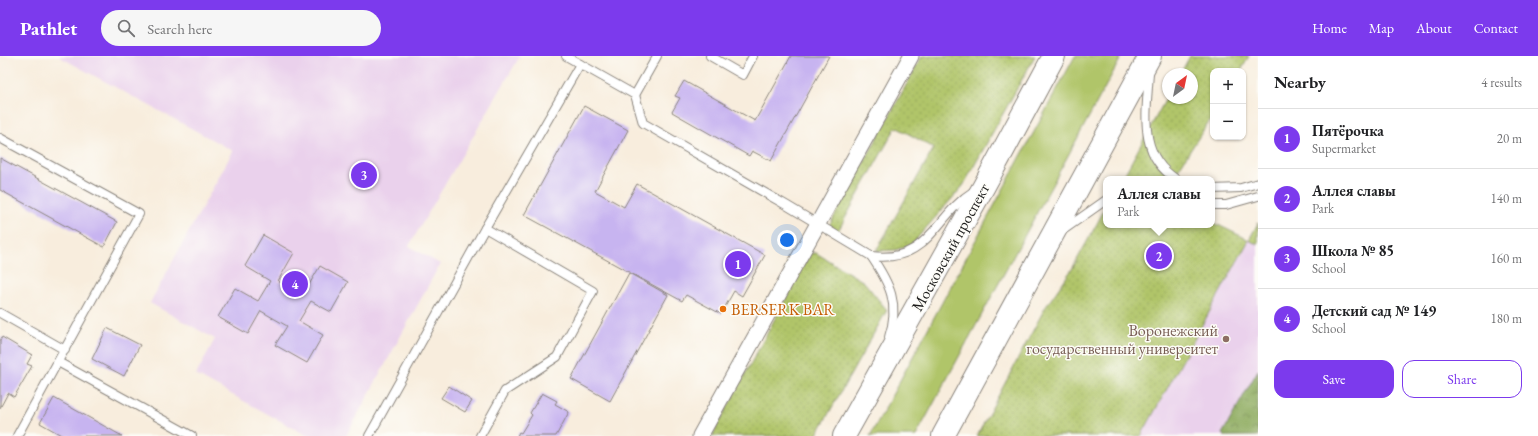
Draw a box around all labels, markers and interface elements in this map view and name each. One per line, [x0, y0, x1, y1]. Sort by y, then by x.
search box [101, 10, 381, 46]
text: Pathlet [20, 16, 77, 41]
icon: search [115, 17, 137, 39]
text: Search here [147, 19, 212, 38]
text: Home [1312, 19, 1347, 37]
text: Map [1369, 19, 1394, 37]
text: About [1416, 19, 1452, 37]
text: Contact [1474, 19, 1518, 37]
north arrow [1162, 68, 1198, 104]
map controls [1210, 68, 1246, 140]
button: + [1210, 68, 1246, 104]
text: Nearby [1274, 71, 1326, 93]
text: 4 results [1481, 74, 1522, 91]
button: − [1210, 104, 1246, 140]
text: Пятёрочка [1312, 121, 1384, 140]
text: 1 [1284, 130, 1290, 147]
text: 20 m [1497, 130, 1522, 147]
text: Supermarket [1312, 140, 1376, 157]
pin: 3 [351, 160, 377, 190]
popup [1103, 176, 1215, 228]
street label: Московский проспект [906, 179, 995, 315]
text: Аллея славы [1312, 181, 1396, 200]
text: Аллея славы [1117, 184, 1201, 203]
text: 2 [1284, 190, 1290, 207]
text: 140 m [1491, 190, 1522, 207]
text: Park [1312, 200, 1334, 217]
text: Park [1117, 203, 1139, 220]
your location [777, 230, 797, 250]
pin: 2 [1146, 241, 1172, 271]
text: Школа № 85 [1312, 241, 1394, 260]
pin: 1 [725, 249, 751, 279]
text: 3 [1284, 250, 1290, 267]
text: 160 m [1491, 250, 1522, 267]
text: School [1312, 260, 1346, 277]
pin: 4 [282, 269, 308, 299]
place label: BERSERK BAR [731, 299, 835, 320]
text: Детский сад № 149 [1312, 301, 1436, 320]
marker: BERSERK BAR [718, 304, 728, 314]
text: 4 [1284, 310, 1290, 327]
text: 180 m [1491, 310, 1522, 327]
place label: Воронежский государственный университет [1026, 320, 1219, 359]
text: School [1312, 320, 1346, 337]
marker: Воронежский государственный университет [1221, 334, 1231, 344]
button: Save [1274, 360, 1394, 398]
button: Share [1402, 360, 1522, 398]

